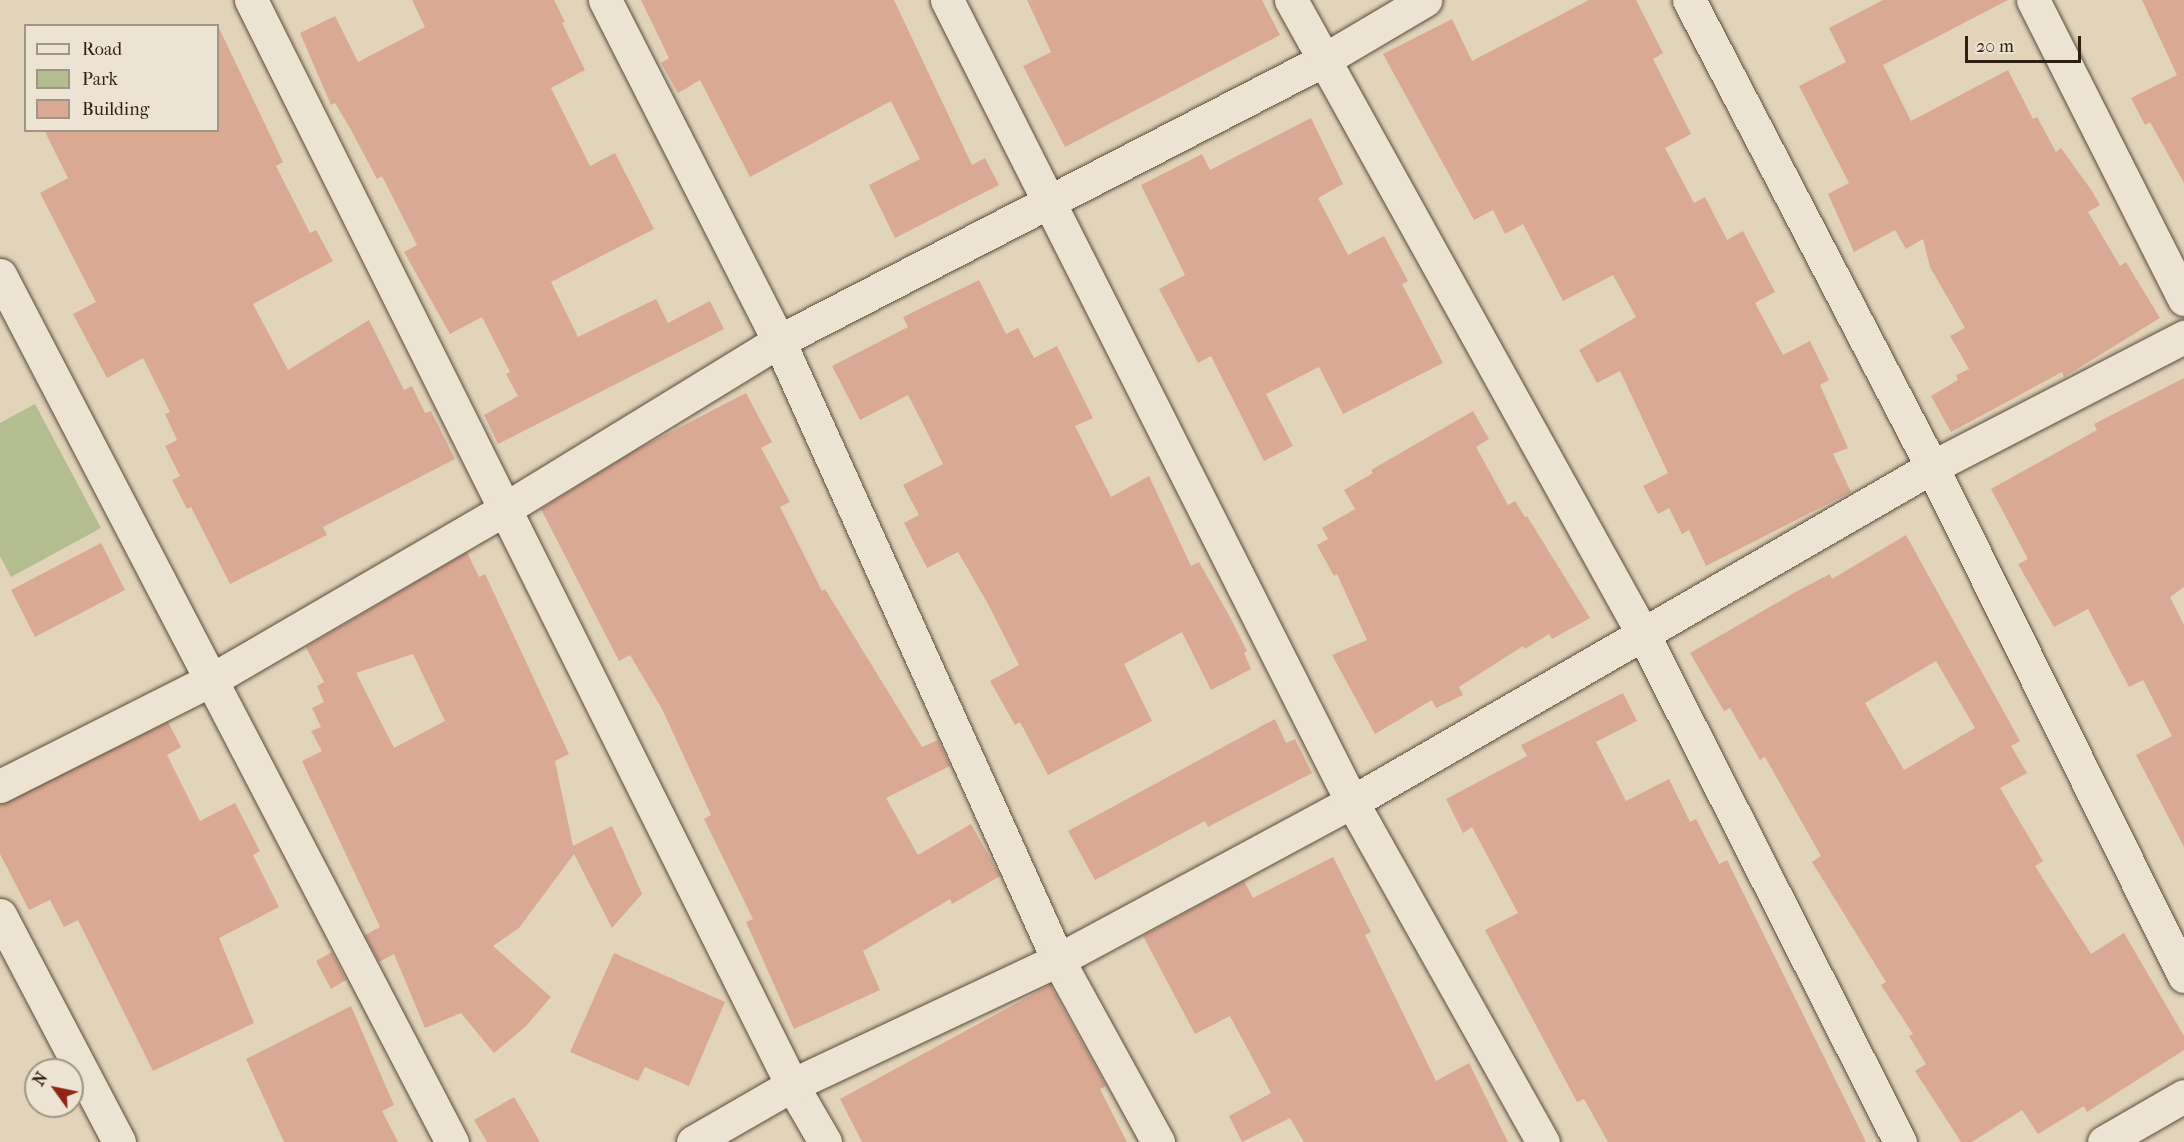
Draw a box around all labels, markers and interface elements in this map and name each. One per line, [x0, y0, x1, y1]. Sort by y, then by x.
legend [24, 24, 219, 132]
scale bar [1968, 24, 2084, 62]
text: 20 m [1976, 36, 2014, 57]
text: Road [82, 39, 122, 60]
text: Park [82, 69, 118, 90]
text: Building [82, 99, 149, 120]
north arrow [24, 1058, 84, 1118]
text: N [29, 1069, 51, 1089]

